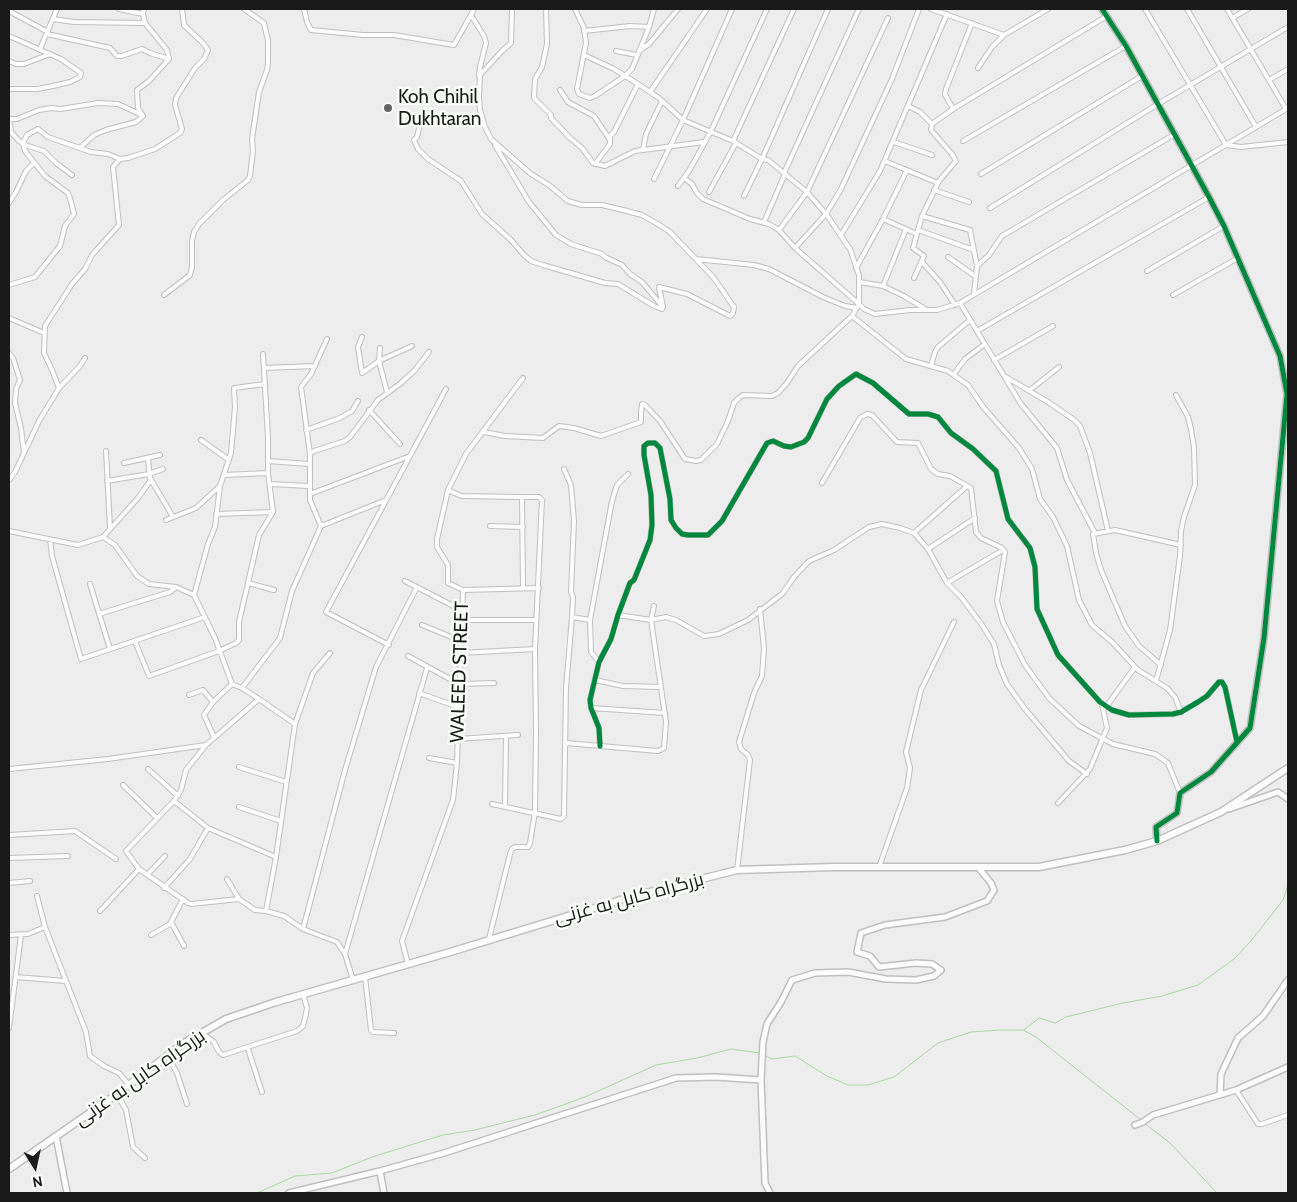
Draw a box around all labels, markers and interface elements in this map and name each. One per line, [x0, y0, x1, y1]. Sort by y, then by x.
place label: Koh Chihil Dukhtaran [398, 86, 481, 130]
marker: Koh Chihil Dukhtaran [382, 102, 394, 114]
street label: WALEED STREET [446, 601, 474, 743]
street label: بزرگراه کابل به غزنی [552, 868, 706, 930]
street label: بزرگراه کابل به غزنی [70, 1024, 210, 1132]
north arrow [10, 1142, 60, 1192]
text: N [31, 1172, 44, 1191]

